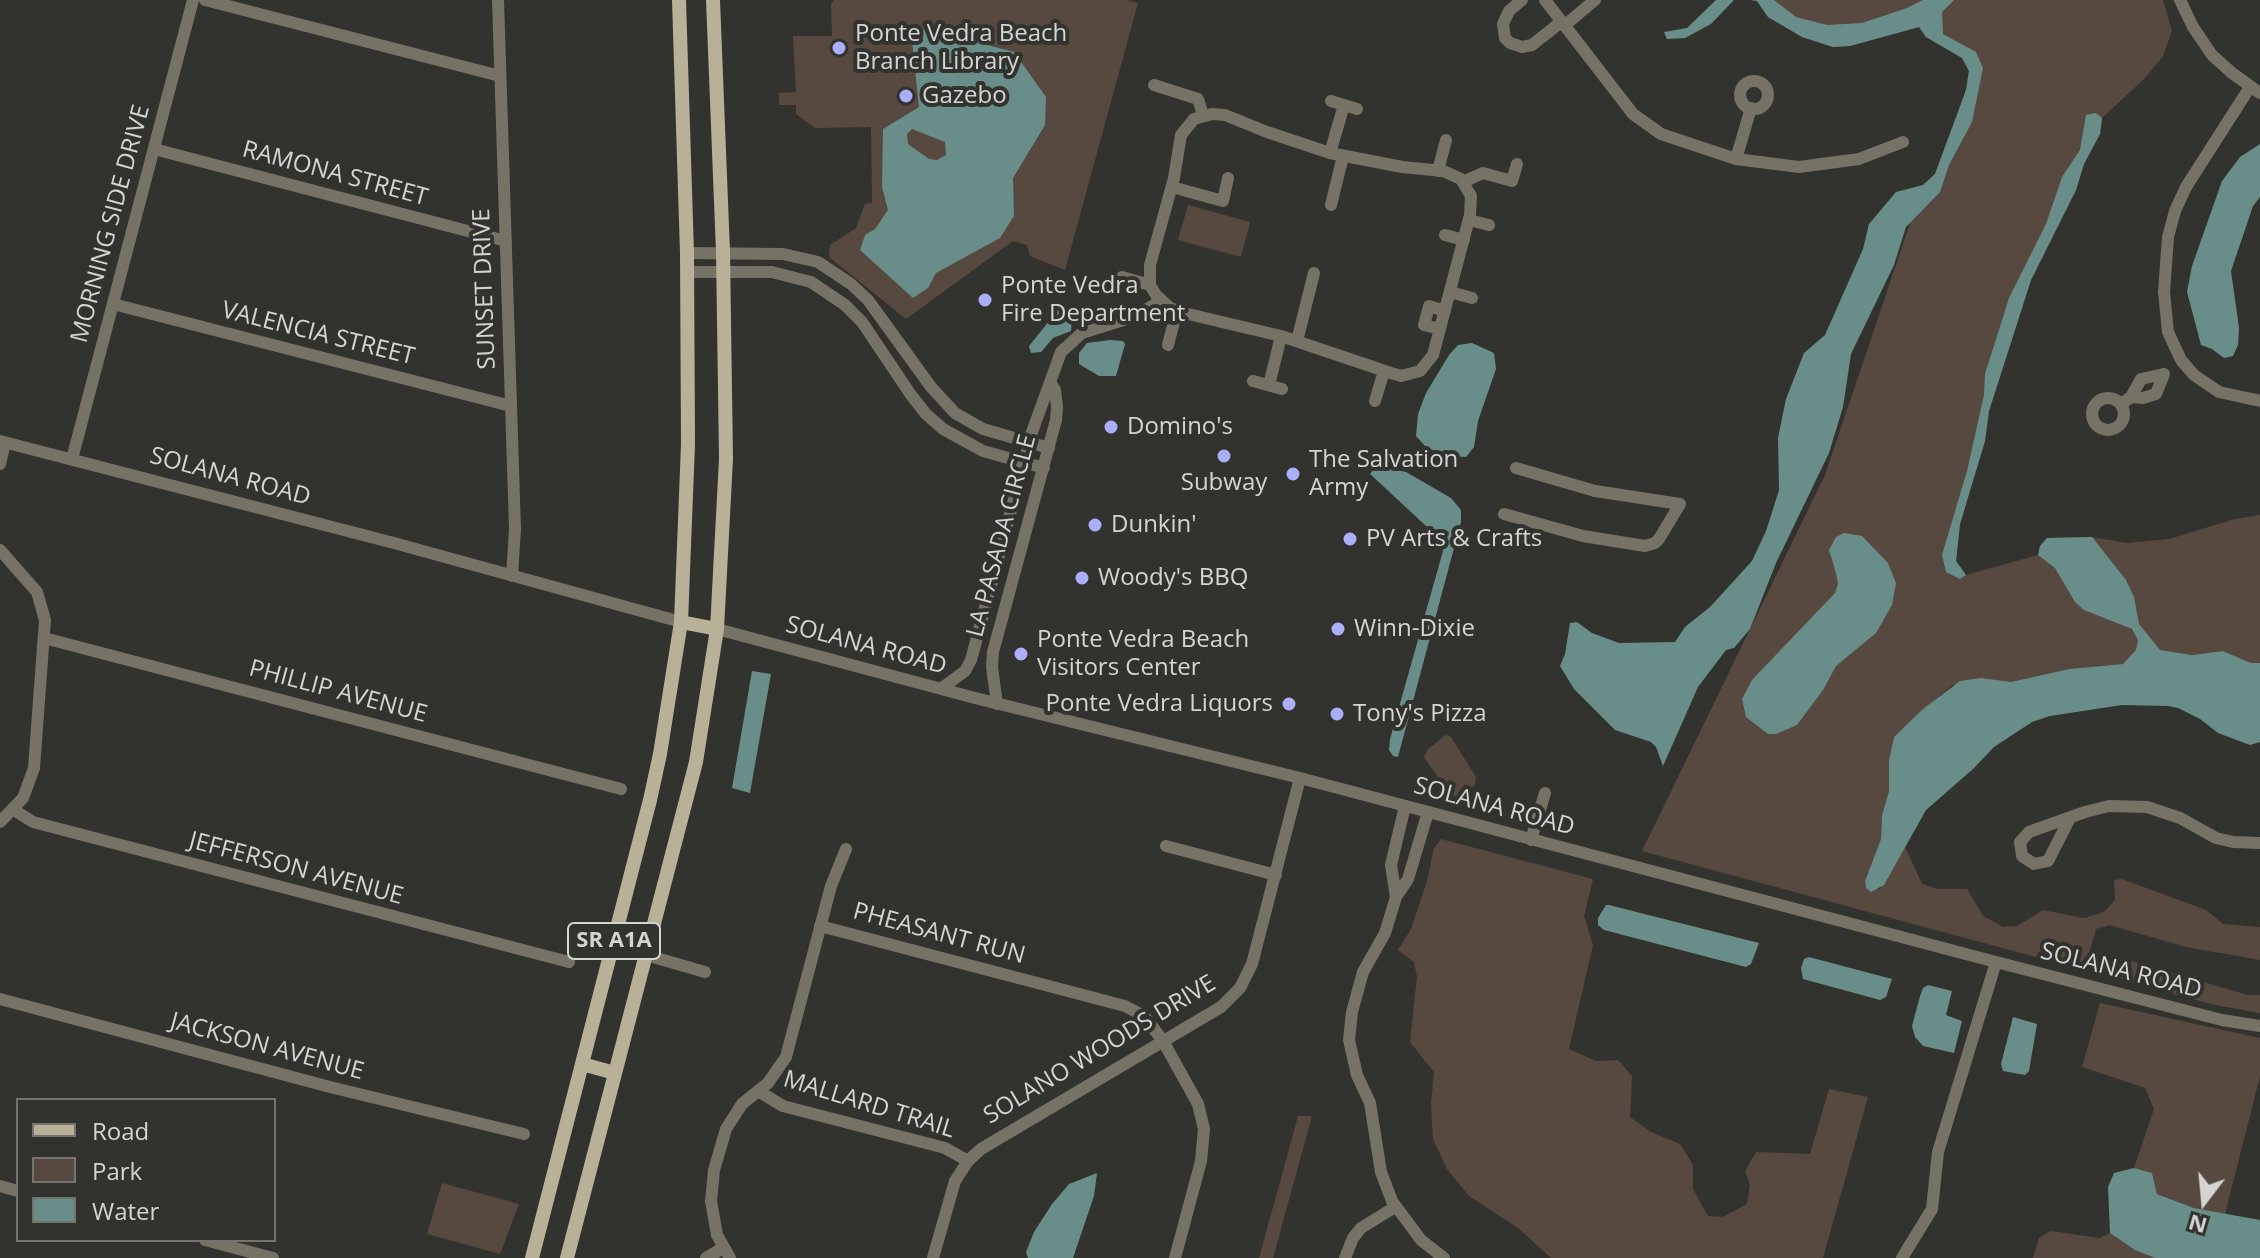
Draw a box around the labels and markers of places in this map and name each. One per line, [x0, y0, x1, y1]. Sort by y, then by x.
place label: Ponte Vedra Beach Branch Library [855, 20, 1067, 76]
marker: Ponte Vedra Beach Branch Library [830, 39, 848, 57]
place label: Gazebo [922, 82, 1007, 110]
marker: Gazebo [897, 87, 915, 105]
place label: Ponte Vedra Fire Department [1001, 272, 1185, 328]
marker: Ponte Vedra Fire Department [976, 291, 994, 309]
place label: Domino's [1127, 413, 1233, 441]
marker: Domino's [1102, 418, 1120, 436]
place label: The Salvation Army [1309, 446, 1458, 502]
marker: Subway [1215, 447, 1233, 465]
marker: The Salvation Army [1284, 465, 1302, 483]
place label: Subway [1181, 469, 1267, 497]
place label: Dunkin' [1111, 511, 1196, 539]
marker: Dunkin' [1086, 516, 1104, 534]
place label: PV Arts & Crafts [1366, 525, 1542, 553]
marker: PV Arts & Crafts [1341, 530, 1359, 548]
place label: Woody's BBQ [1098, 564, 1248, 592]
marker: Woody's BBQ [1073, 569, 1091, 587]
place label: Winn-Dixie [1354, 615, 1475, 643]
marker: Winn-Dixie [1329, 620, 1347, 638]
place label: Ponte Vedra Beach Visitors Center [1037, 626, 1249, 682]
marker: Ponte Vedra Beach Visitors Center [1012, 645, 1030, 663]
place label: Ponte Vedra Liquors [1046, 690, 1273, 718]
marker: Ponte Vedra Liquors [1280, 695, 1298, 713]
place label: Tony's Pizza [1353, 700, 1487, 728]
marker: Tony's Pizza [1328, 705, 1346, 723]

